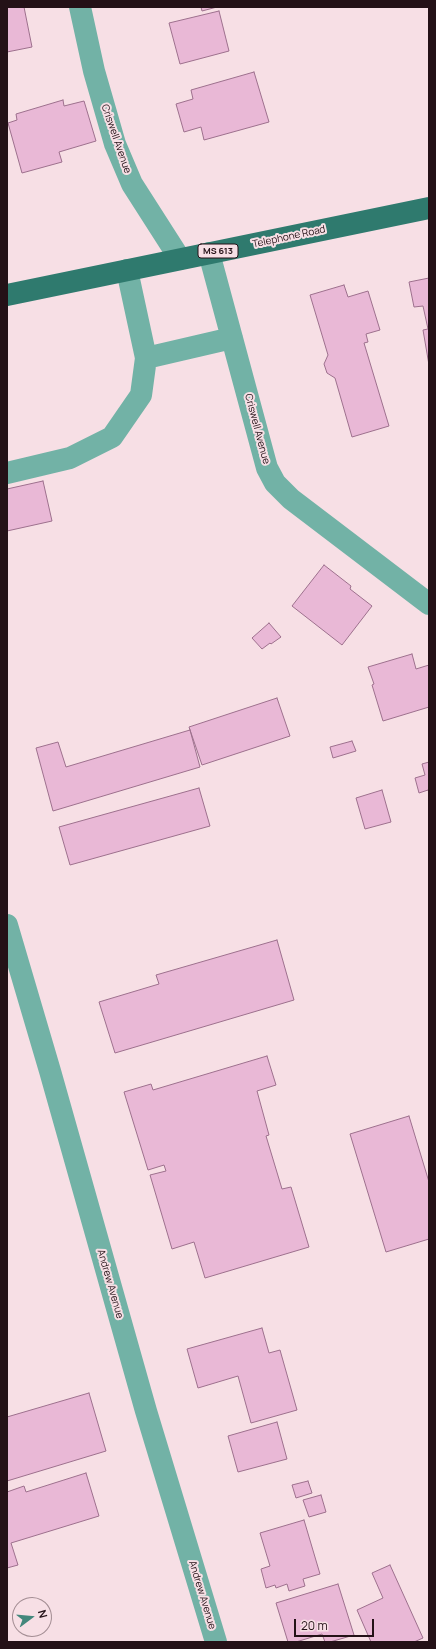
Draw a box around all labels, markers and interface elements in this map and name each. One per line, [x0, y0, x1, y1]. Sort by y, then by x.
street label: Criswell Avenue [99, 103, 133, 175]
street label: Telephone Road [251, 223, 327, 251]
road number: MS 613 [198, 244, 238, 258]
street label: Criswell Avenue [242, 392, 272, 466]
street label: Andrew Avenue [94, 1248, 126, 1320]
street label: Andrew Avenue [186, 1559, 218, 1631]
north arrow [12, 1597, 52, 1637]
text: N [35, 1608, 51, 1620]
scale bar [296, 1611, 376, 1637]
text: 20 m [301, 1617, 328, 1634]

